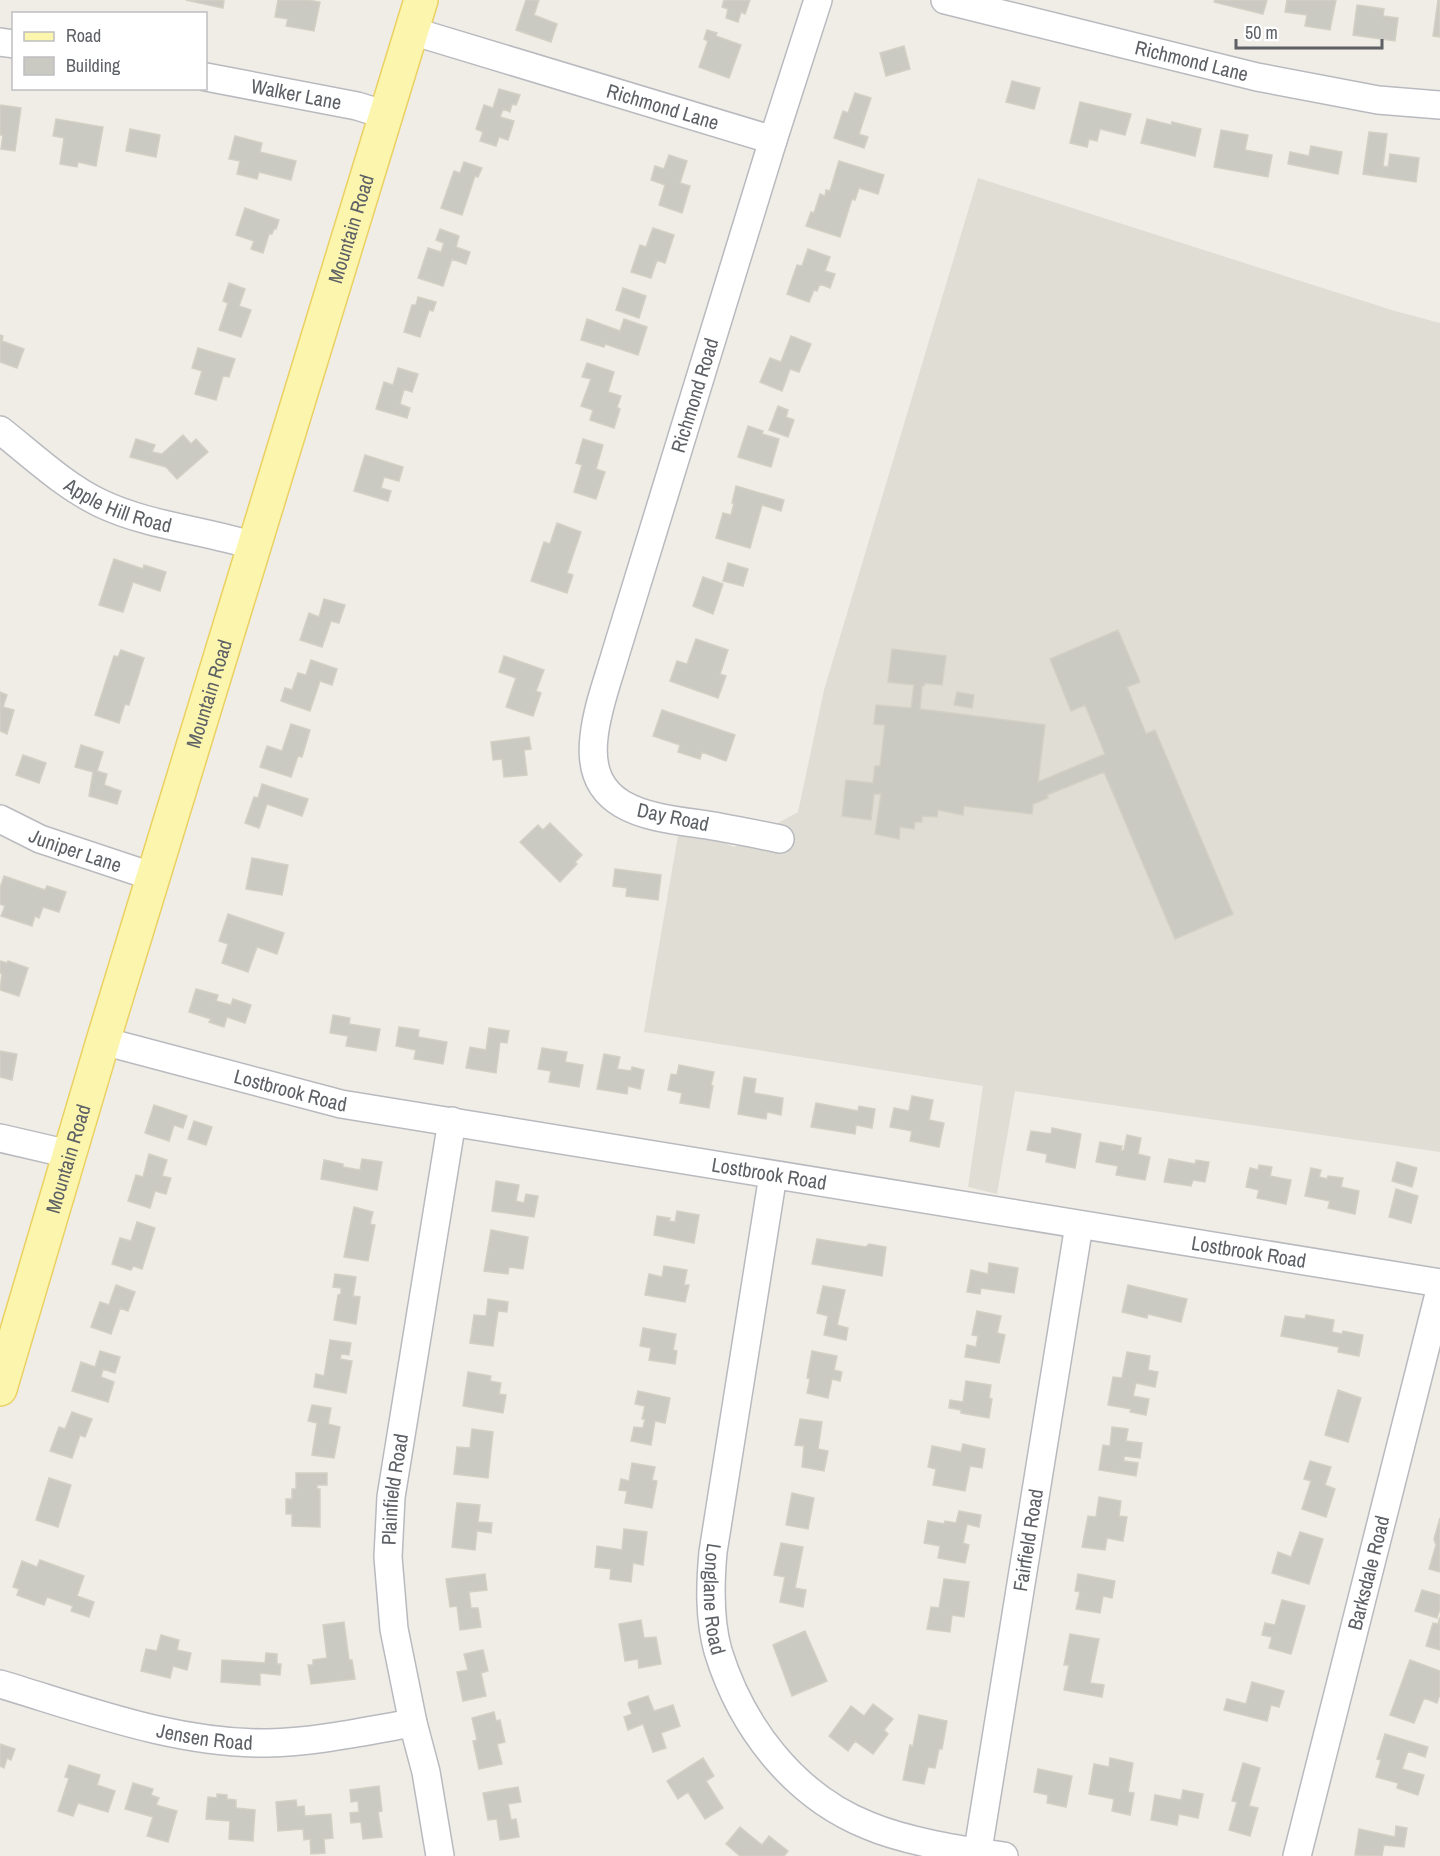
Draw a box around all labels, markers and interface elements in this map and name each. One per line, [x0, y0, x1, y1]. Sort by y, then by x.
legend [12, 12, 207, 90]
scale bar [1236, 12, 1382, 50]
text: 50 m [1245, 20, 1278, 45]
text: Road [66, 23, 101, 48]
street label: Richmond Lane [1132, 33, 1251, 87]
text: Building [66, 53, 121, 78]
street label: Walker Lane [249, 72, 344, 116]
street label: Richmond Lane [604, 77, 722, 136]
street label: Mountain Road [321, 171, 380, 286]
street label: Richmond Road [664, 335, 725, 456]
street label: Apple Hill Road [58, 471, 174, 539]
street label: Mountain Road [179, 636, 238, 751]
street label: Day Road [635, 796, 712, 837]
street label: Juniper Lane [25, 822, 125, 878]
street label: Lostbrook Road [231, 1062, 349, 1118]
street label: Mountain Road [39, 1101, 97, 1216]
street label: Lostbrook Road [710, 1151, 829, 1196]
street label: Lostbrook Road [1190, 1229, 1308, 1274]
street label: Plainfield Road [375, 1432, 414, 1546]
street label: Fairfield Road [1006, 1487, 1049, 1593]
street label: Barksdale Road [1341, 1513, 1395, 1633]
street label: Longlane Road [698, 1542, 732, 1658]
street label: Jensen Road [154, 1716, 253, 1756]

